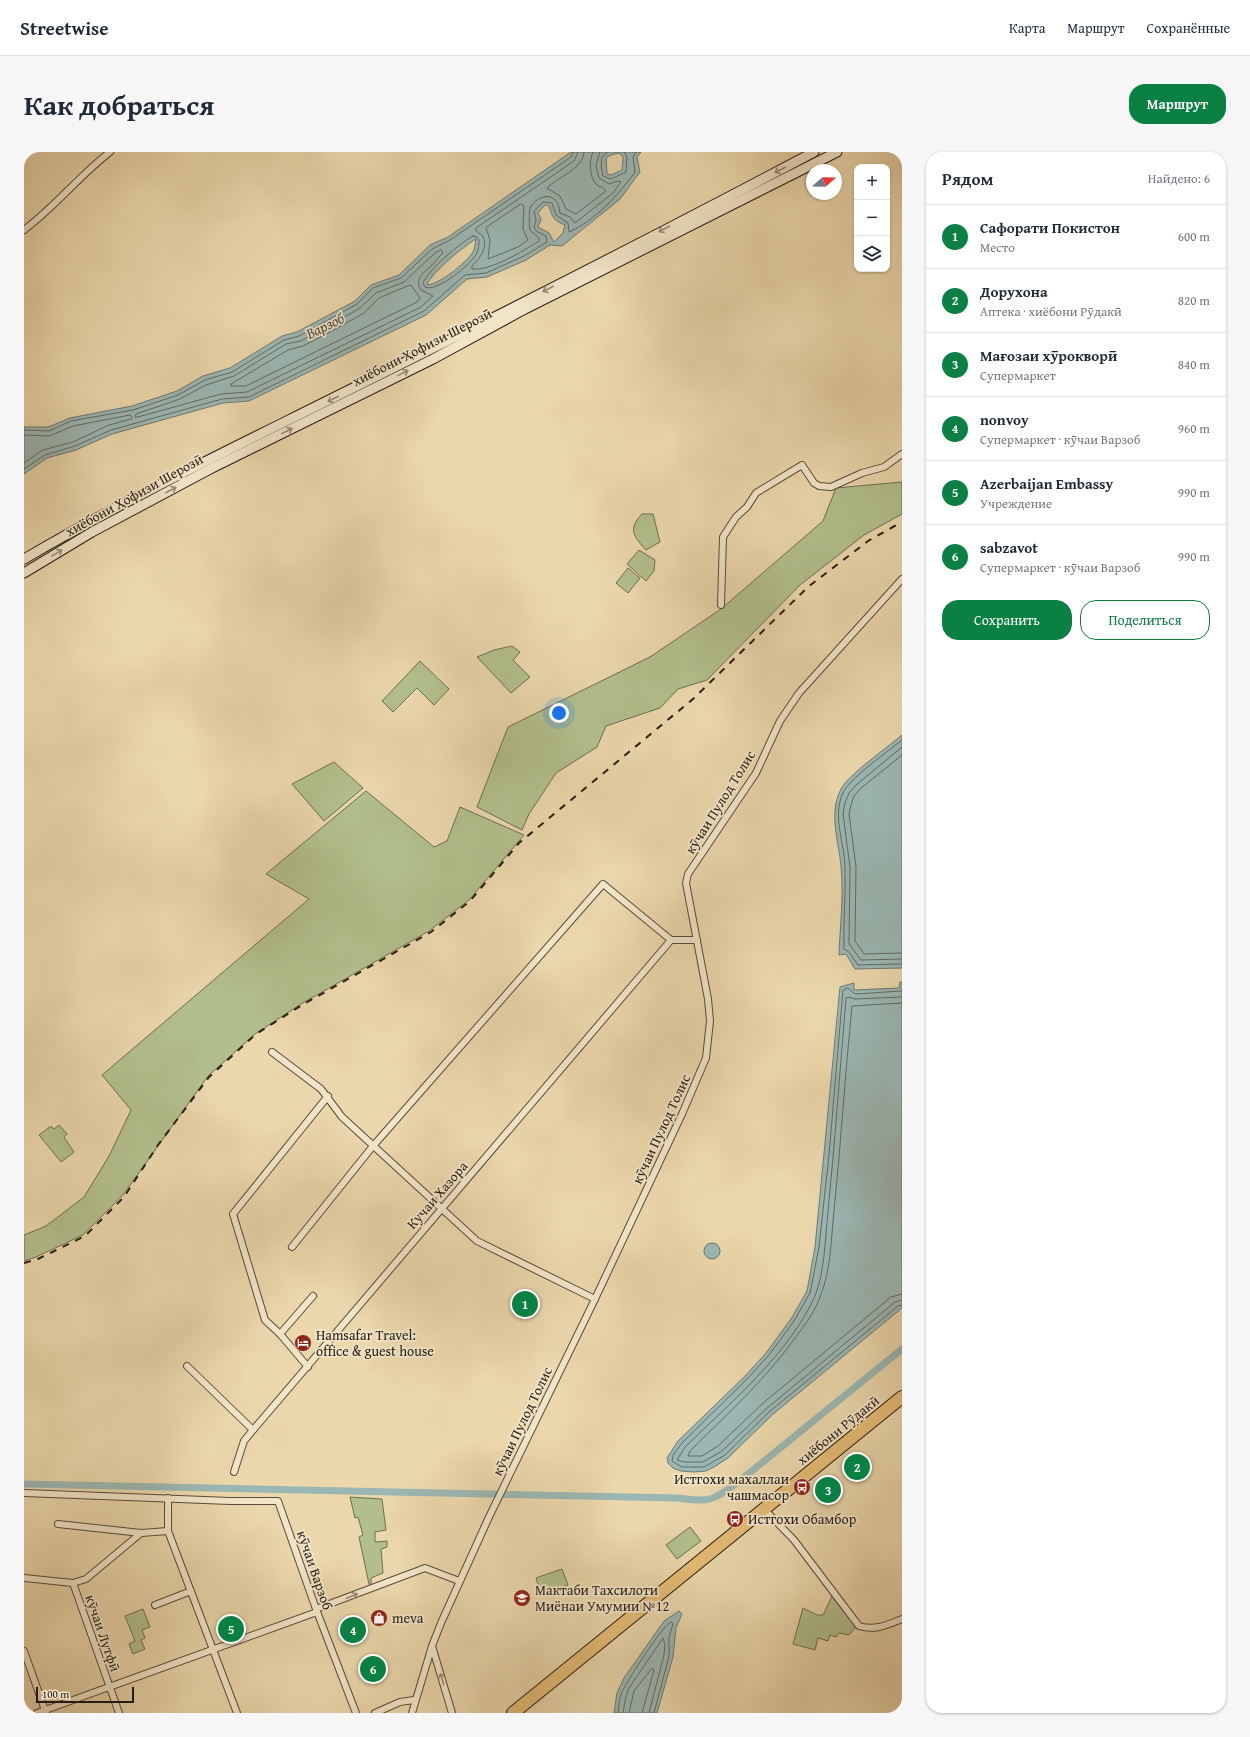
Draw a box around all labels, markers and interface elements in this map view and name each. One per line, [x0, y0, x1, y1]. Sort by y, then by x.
text: Streetwise [20, 14, 109, 42]
text: Карта [1009, 18, 1045, 38]
text: Маршрут [1067, 18, 1125, 38]
text: Сохранённые [1147, 18, 1230, 38]
text: Как добраться [24, 84, 214, 125]
button: Маршрут [1129, 84, 1226, 124]
north arrow [806, 164, 842, 200]
map controls [854, 164, 890, 272]
button: + [854, 164, 890, 200]
text: Рядом [942, 166, 993, 191]
one-way arrow [774, 167, 786, 174]
text: Найдено: 6 [1148, 169, 1210, 188]
button: − [854, 200, 890, 236]
text: Сафорати Покистон [980, 217, 1120, 238]
one-way arrow [658, 226, 670, 234]
text: 1 [952, 227, 958, 246]
text: 600 m [1178, 227, 1210, 246]
button: layers [854, 236, 890, 272]
text: Место [980, 238, 1015, 257]
text: Дорухона [980, 281, 1048, 302]
one-way arrow [543, 286, 555, 293]
text: 2 [952, 291, 958, 310]
text: 820 m [1178, 291, 1210, 310]
text: Аптека · хиёбони Рӯдакӣ [980, 302, 1122, 321]
street label: хиёбони Ҳофизи Шерозӣ [349, 303, 495, 391]
water label: Варзоб [301, 307, 348, 344]
text: Мағозаи хӯрокворӣ [980, 345, 1117, 366]
text: 3 [952, 355, 958, 374]
text: 840 m [1178, 355, 1210, 374]
text: Супермаркет [980, 366, 1056, 385]
one-way arrow [397, 369, 409, 376]
one-way arrow [327, 395, 339, 403]
text: nonvoy [980, 409, 1029, 430]
text: 4 [952, 419, 958, 438]
text: 960 m [1178, 419, 1210, 438]
one-way arrow [280, 427, 292, 434]
text: Супермаркет · кӯчаи Варзоб [980, 430, 1140, 449]
street label: хиёбони Ҳофизи Шерозӣ [62, 449, 206, 541]
text: Azerbaijan Embassy [980, 473, 1113, 494]
text: 5 [952, 483, 958, 502]
text: 990 m [1178, 483, 1210, 502]
one-way arrow [165, 486, 177, 493]
text: Учреждение [980, 494, 1052, 513]
text: sabzavot [980, 537, 1038, 558]
text: 6 [952, 547, 958, 566]
text: 990 m [1178, 547, 1210, 566]
one-way arrow [51, 549, 63, 557]
text: Супермаркет · кӯчаи Варзоб [980, 558, 1140, 577]
button: Сохранить [942, 600, 1072, 640]
button: Поделиться [1080, 600, 1210, 640]
your location [549, 703, 569, 723]
street label: кӯчаи Пулод Толис [680, 746, 760, 858]
street label: кӯчаи Пулод Толис [627, 1071, 695, 1187]
street label: Кучаи Хазора [402, 1156, 472, 1233]
pin: 1 [512, 1289, 538, 1319]
place label: Hamsafar Travel: office & guest house [316, 1325, 434, 1361]
hotel icon: Hamsafar Travel: office & guest house [293, 1333, 313, 1353]
street label: кӯчаи Пулод Толис [487, 1363, 557, 1479]
street label: хиёбони Рӯдакӣ [793, 1391, 883, 1469]
pin: 2 [844, 1452, 870, 1482]
place label: Истгохи махаллаи чашмасор [674, 1469, 789, 1505]
pin: 3 [815, 1475, 841, 1505]
bus stop icon: Истгохи махаллаи чашмасор [792, 1477, 812, 1497]
bus stop icon: Истгохи Обамбор [725, 1509, 745, 1529]
place label: Истгохи Обамбор [748, 1509, 857, 1529]
street label: кӯчаи Варзоб [292, 1528, 338, 1612]
place label: Мактаби Тахсилоти Миёнаи Умумии №12 [535, 1580, 669, 1616]
school or university icon: Мактаби Тахсилоти Миёнаи Умумии №12 [512, 1588, 532, 1608]
one-way arrow [346, 1591, 358, 1599]
street label: кӯчаи Лутфӣ [80, 1592, 126, 1674]
shop icon: meva [369, 1608, 389, 1628]
place label: meva [392, 1608, 424, 1628]
pin: 5 [218, 1614, 244, 1644]
pin: 4 [340, 1615, 366, 1645]
pin: 6 [360, 1654, 386, 1684]
one-way arrow [438, 1673, 445, 1686]
scale bar [36, 1685, 134, 1704]
text: 100 m [42, 1686, 69, 1702]

